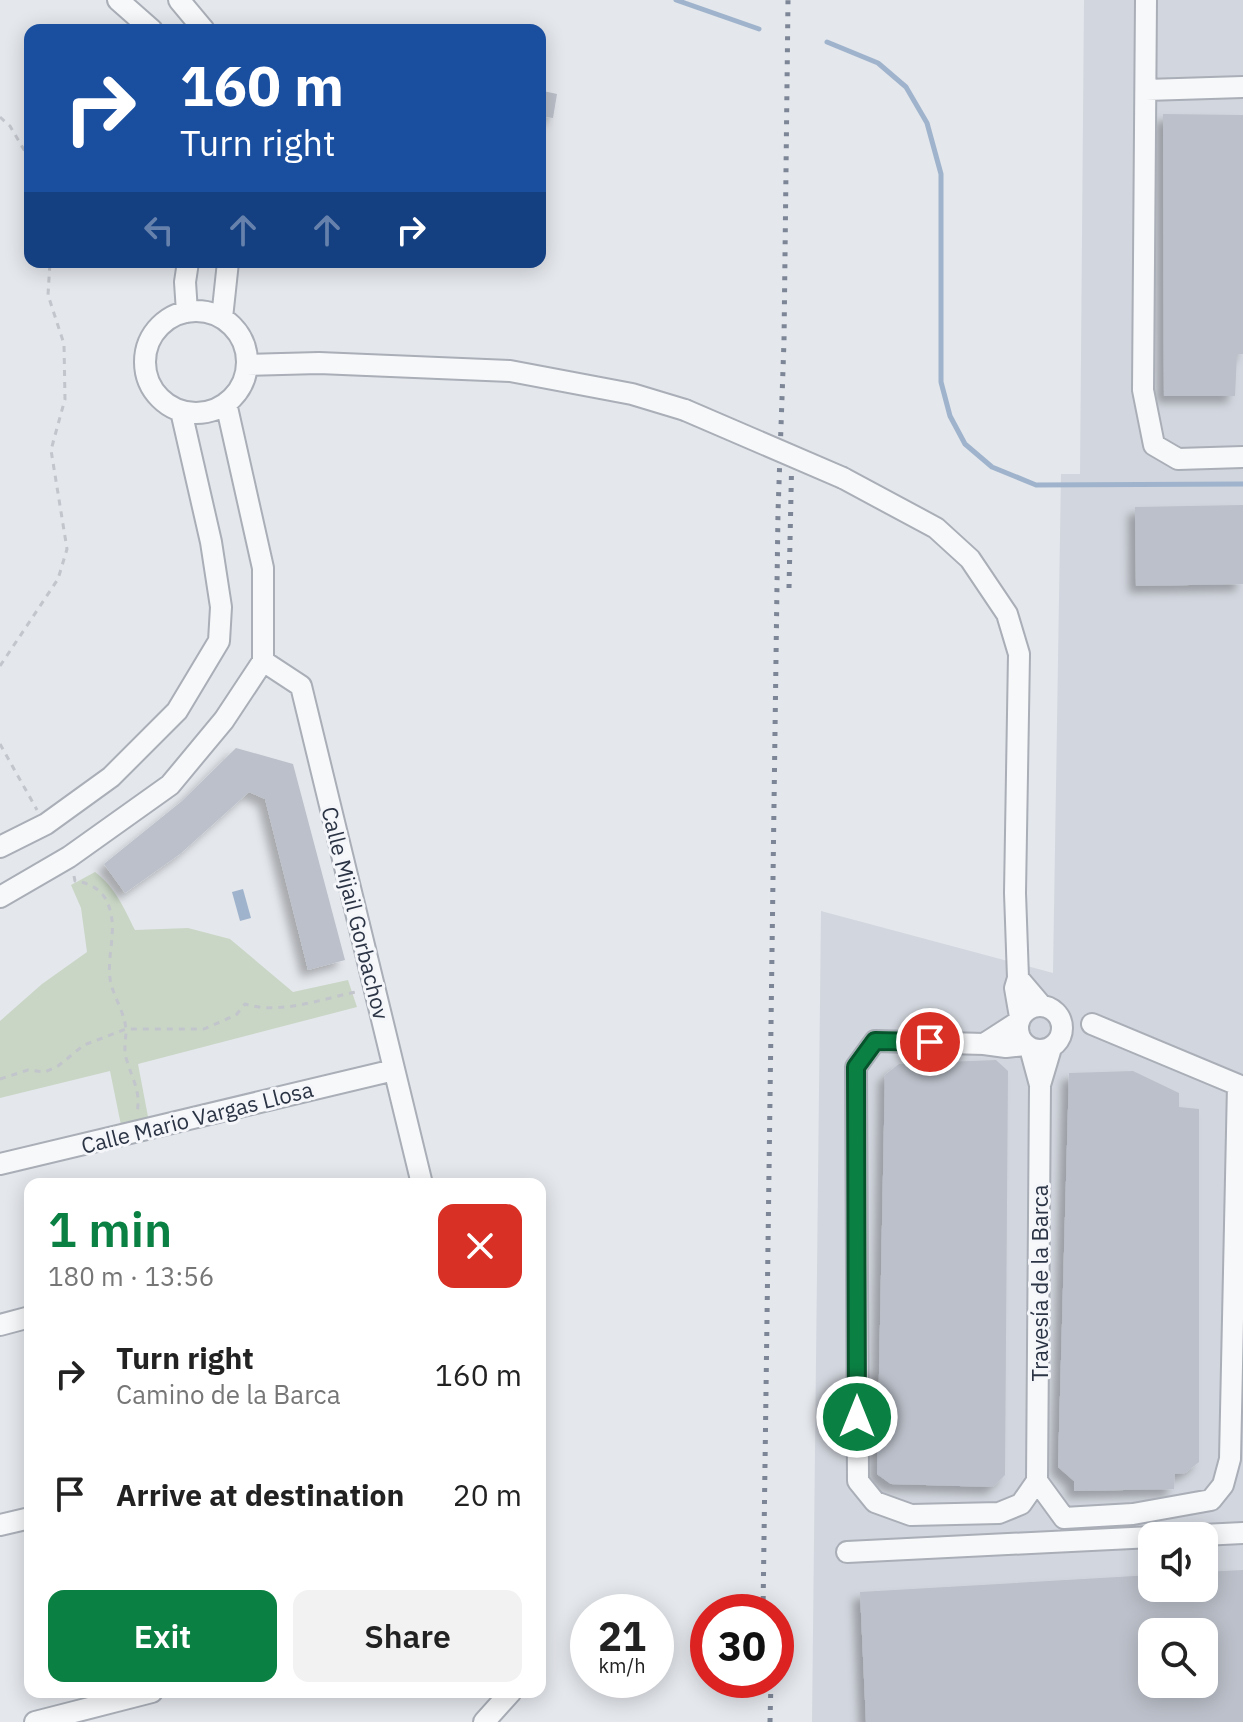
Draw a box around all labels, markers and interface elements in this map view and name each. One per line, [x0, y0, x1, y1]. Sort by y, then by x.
text: 160 m [180, 49, 344, 121]
icon: right [48, 56, 152, 160]
text: Turn right [180, 119, 336, 166]
icon: left [137, 208, 181, 252]
icon: ahead [221, 208, 265, 252]
icon: ahead [305, 208, 349, 252]
icon: right [389, 208, 433, 252]
street label: Calle Mijail Gorbachov [315, 803, 397, 1023]
pin [896, 1008, 964, 1076]
icon: arrive [908, 1020, 952, 1064]
street label: Calle Mario Vargas Llosa [78, 1074, 316, 1160]
street label: Travesía de la Barca [1025, 1184, 1054, 1381]
text: 1 min [48, 1198, 172, 1260]
button: close [438, 1204, 522, 1288]
text: 180 m · 13:56 [48, 1259, 214, 1293]
text: Turn right [116, 1338, 254, 1377]
icon: right [48, 1352, 92, 1396]
text: 160 m [435, 1355, 522, 1394]
position arrow [815, 1375, 899, 1459]
text: Camino de la Barca [116, 1377, 341, 1411]
icon: arrive [48, 1472, 92, 1516]
text: Arrive at destination [116, 1475, 404, 1514]
text: 20 m [453, 1475, 522, 1514]
map controls [1138, 1522, 1218, 1698]
button: sound [1138, 1522, 1218, 1602]
button: Exit [48, 1590, 277, 1682]
button: Share [293, 1590, 522, 1682]
speed limit sign: 30 [690, 1594, 794, 1698]
text: 21 [598, 1610, 646, 1662]
button: search [1138, 1618, 1218, 1698]
text: km/h [598, 1652, 646, 1679]

